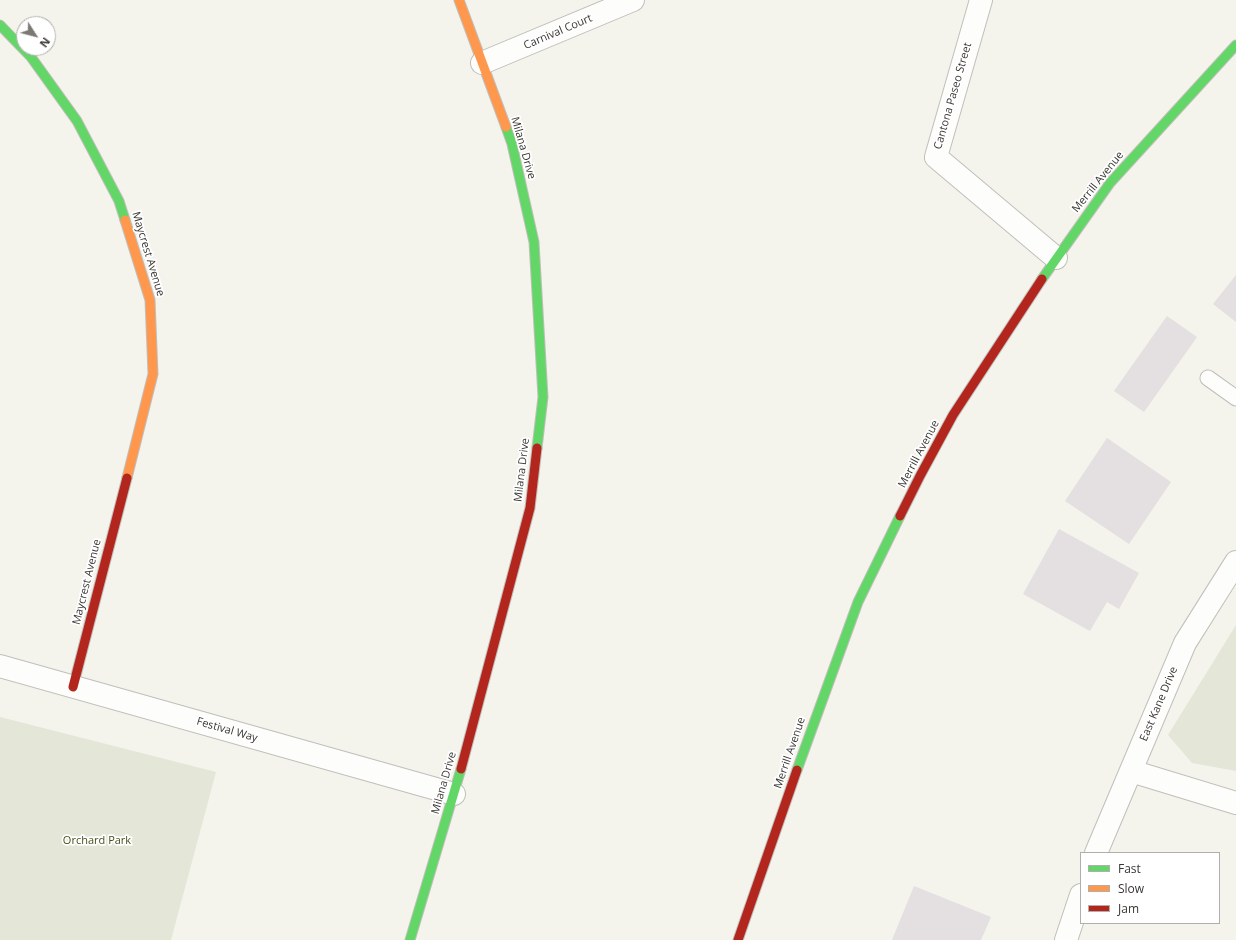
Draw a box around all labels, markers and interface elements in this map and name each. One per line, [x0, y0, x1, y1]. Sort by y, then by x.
street label: Carnival Court [522, 12, 594, 52]
north arrow [16, 16, 56, 56]
text: N [37, 35, 54, 51]
street label: Cantona Paseo Street [931, 41, 975, 151]
street label: Milana Drive [508, 115, 538, 181]
street label: Merrill Avenue [1069, 149, 1127, 215]
street label: Maycrest Avenue [129, 210, 167, 298]
street label: Merrill Avenue [896, 418, 942, 490]
street label: Milana Drive [512, 437, 532, 503]
street label: Maycrest Avenue [70, 538, 104, 626]
street label: East Kane Drive [1137, 665, 1181, 743]
street label: Festival Way [195, 715, 259, 745]
street label: Merrill Avenue [772, 716, 808, 790]
street label: Milana Drive [429, 750, 459, 816]
park label: Orchard Park [63, 834, 131, 848]
legend [1080, 852, 1220, 924]
text: Fast [1118, 860, 1141, 877]
text: Slow [1118, 880, 1144, 897]
text: Jam [1118, 900, 1139, 917]

